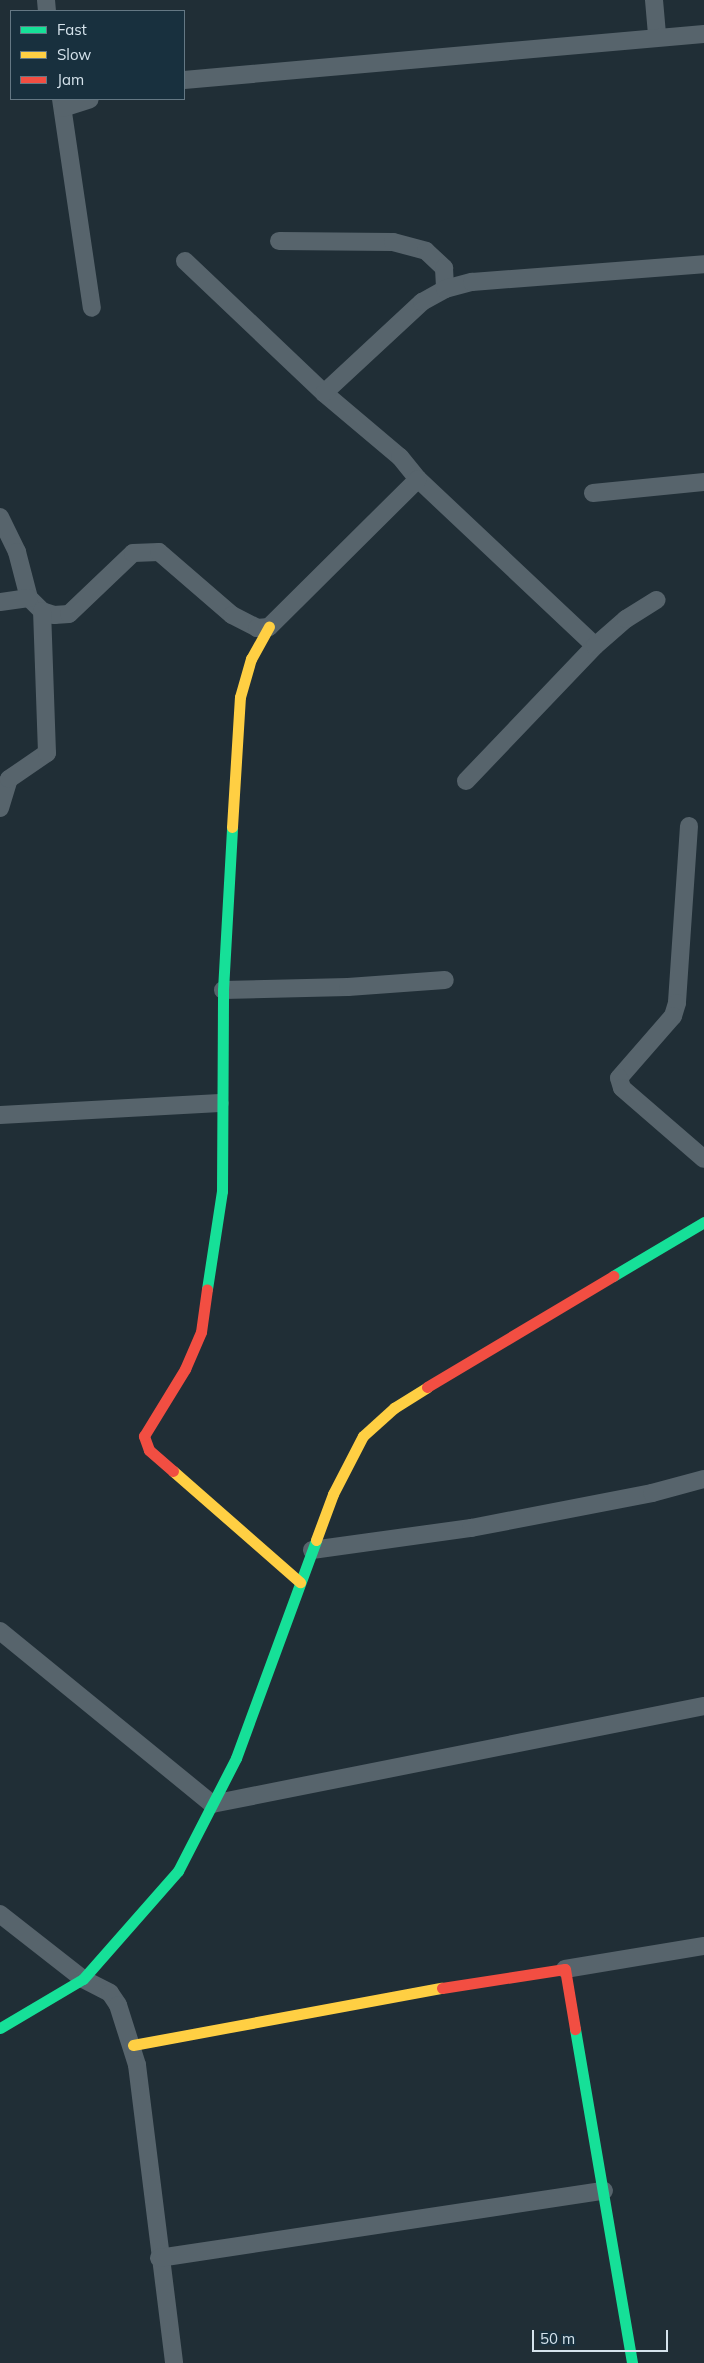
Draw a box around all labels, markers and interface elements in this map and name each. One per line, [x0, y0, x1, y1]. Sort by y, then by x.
legend [10, 10, 185, 100]
text: Fast [57, 20, 87, 39]
text: Slow [57, 45, 91, 64]
text: Jam [57, 70, 84, 89]
scale bar [534, 2320, 670, 2352]
text: 50 m [540, 2329, 575, 2348]

